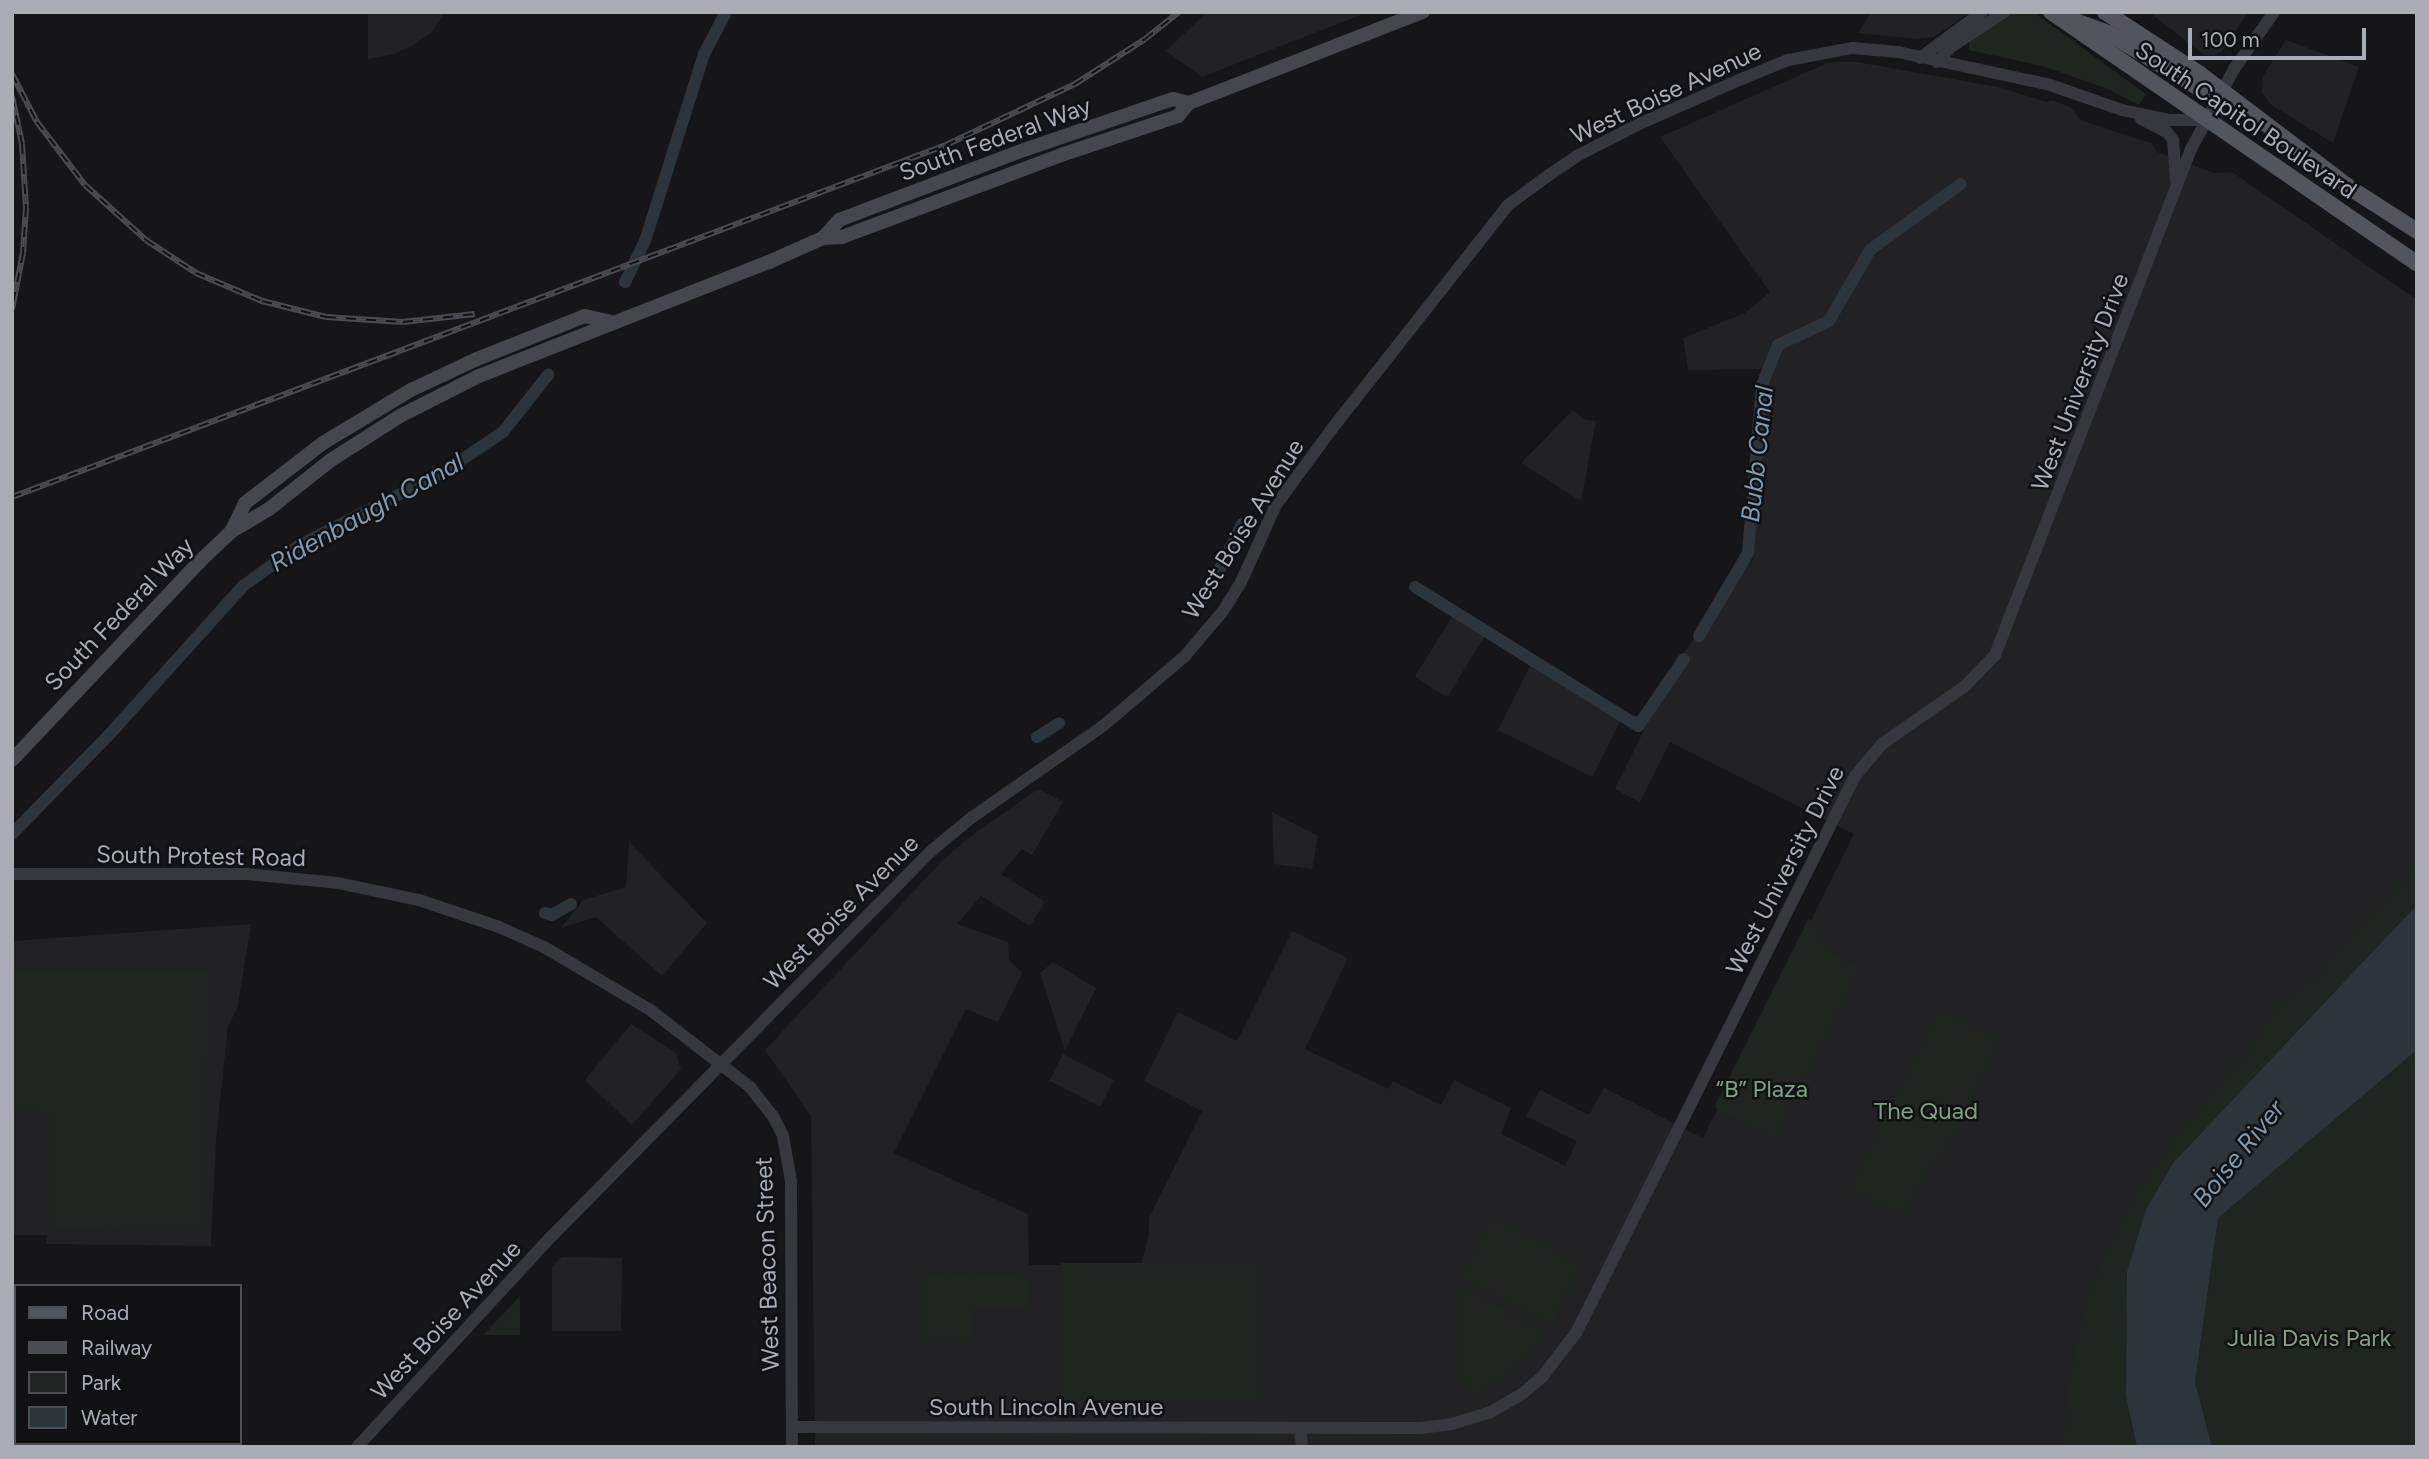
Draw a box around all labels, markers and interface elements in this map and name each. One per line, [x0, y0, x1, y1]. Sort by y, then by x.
scale bar [2191, 14, 2370, 58]
text: 100 m [2201, 27, 2260, 52]
street label: South Capitol Boulevard [2130, 35, 2362, 205]
street label: West Boise Avenue [1566, 36, 1766, 150]
street label: South Federal Way [895, 91, 1095, 187]
street label: West University Drive [2025, 269, 2135, 495]
water label: Bubb Canal [1735, 384, 1781, 524]
street label: West Boise Avenue [1176, 434, 1310, 624]
water label: Ridenbaugh Canal [264, 447, 470, 579]
street label: South Federal Way [39, 531, 199, 697]
street label: West University Drive [1720, 761, 1850, 979]
street label: West Boise Avenue [758, 829, 924, 995]
street label: South Protest Road [96, 840, 306, 872]
park label: “B” Plaza [1716, 1075, 1808, 1103]
water label: Boise River [2186, 1094, 2292, 1214]
park label: The Quad [1874, 1097, 1978, 1125]
street label: West Beacon Street [749, 1156, 785, 1372]
street label: West Boise Avenue [365, 1235, 527, 1405]
legend [14, 1284, 242, 1445]
text: Road [81, 1300, 129, 1325]
park label: Julia Davis Park [2227, 1324, 2391, 1352]
text: Railway [81, 1335, 152, 1360]
text: Park [81, 1370, 121, 1395]
street label: South Lincoln Avenue [929, 1393, 1163, 1421]
text: Water [81, 1405, 137, 1430]

